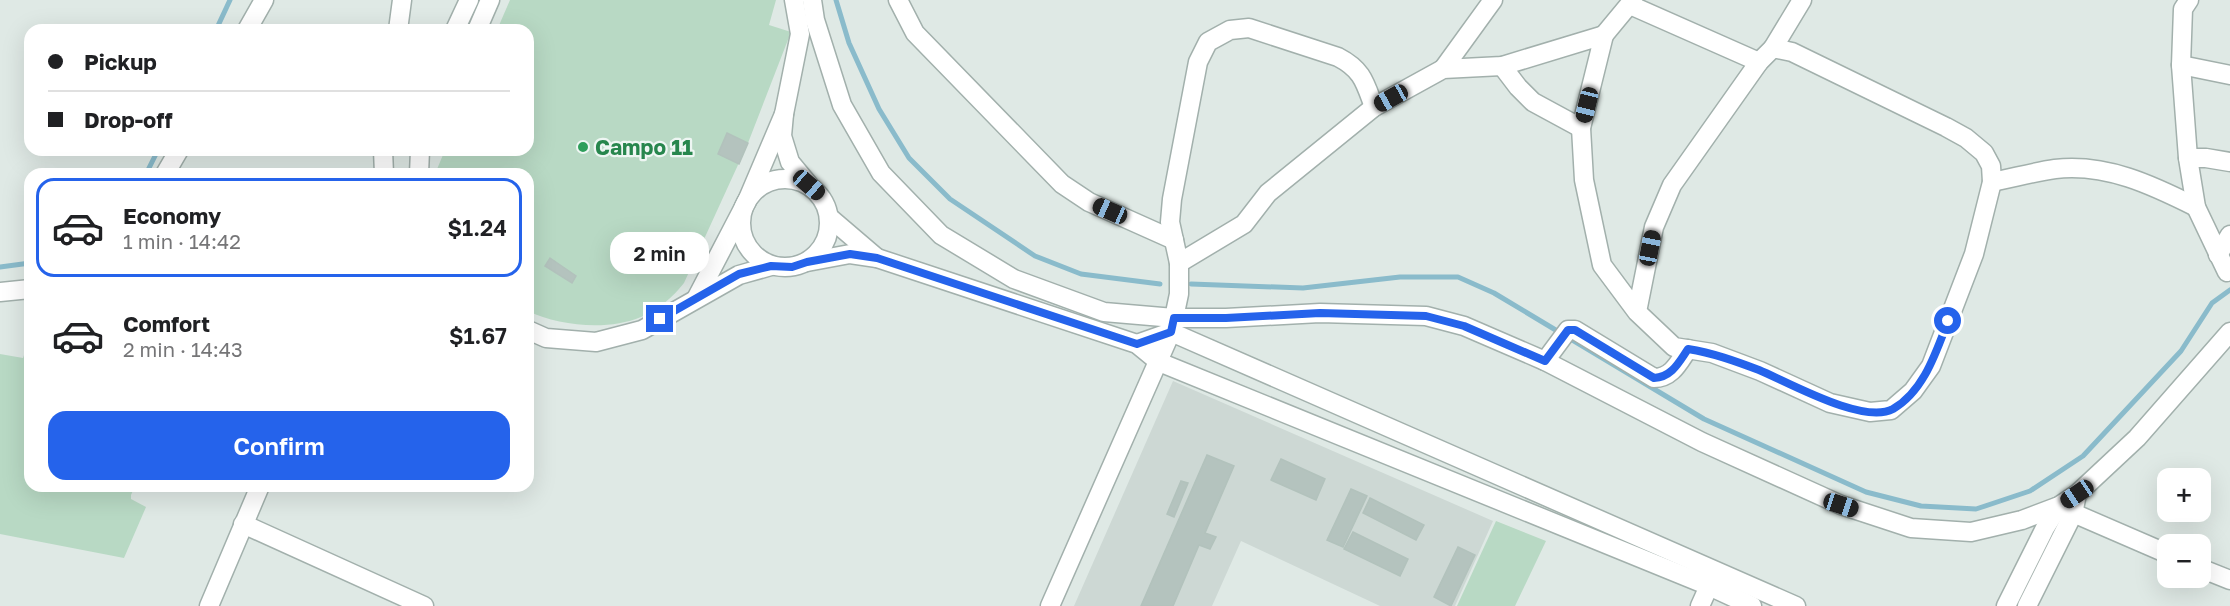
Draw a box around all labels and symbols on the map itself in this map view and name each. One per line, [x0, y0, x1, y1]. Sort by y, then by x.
car [1371, 81, 1411, 115]
car [1574, 85, 1600, 125]
place label: Campo 11 [595, 134, 693, 160]
marker: Campo 11 [576, 140, 590, 154]
car [790, 166, 828, 204]
car [1090, 195, 1130, 227]
car [1638, 229, 1662, 267]
callout: 2 min [610, 232, 710, 274]
route end [646, 305, 673, 332]
route start [1934, 307, 1961, 334]
car [2057, 476, 2097, 512]
car [1821, 491, 1861, 519]

